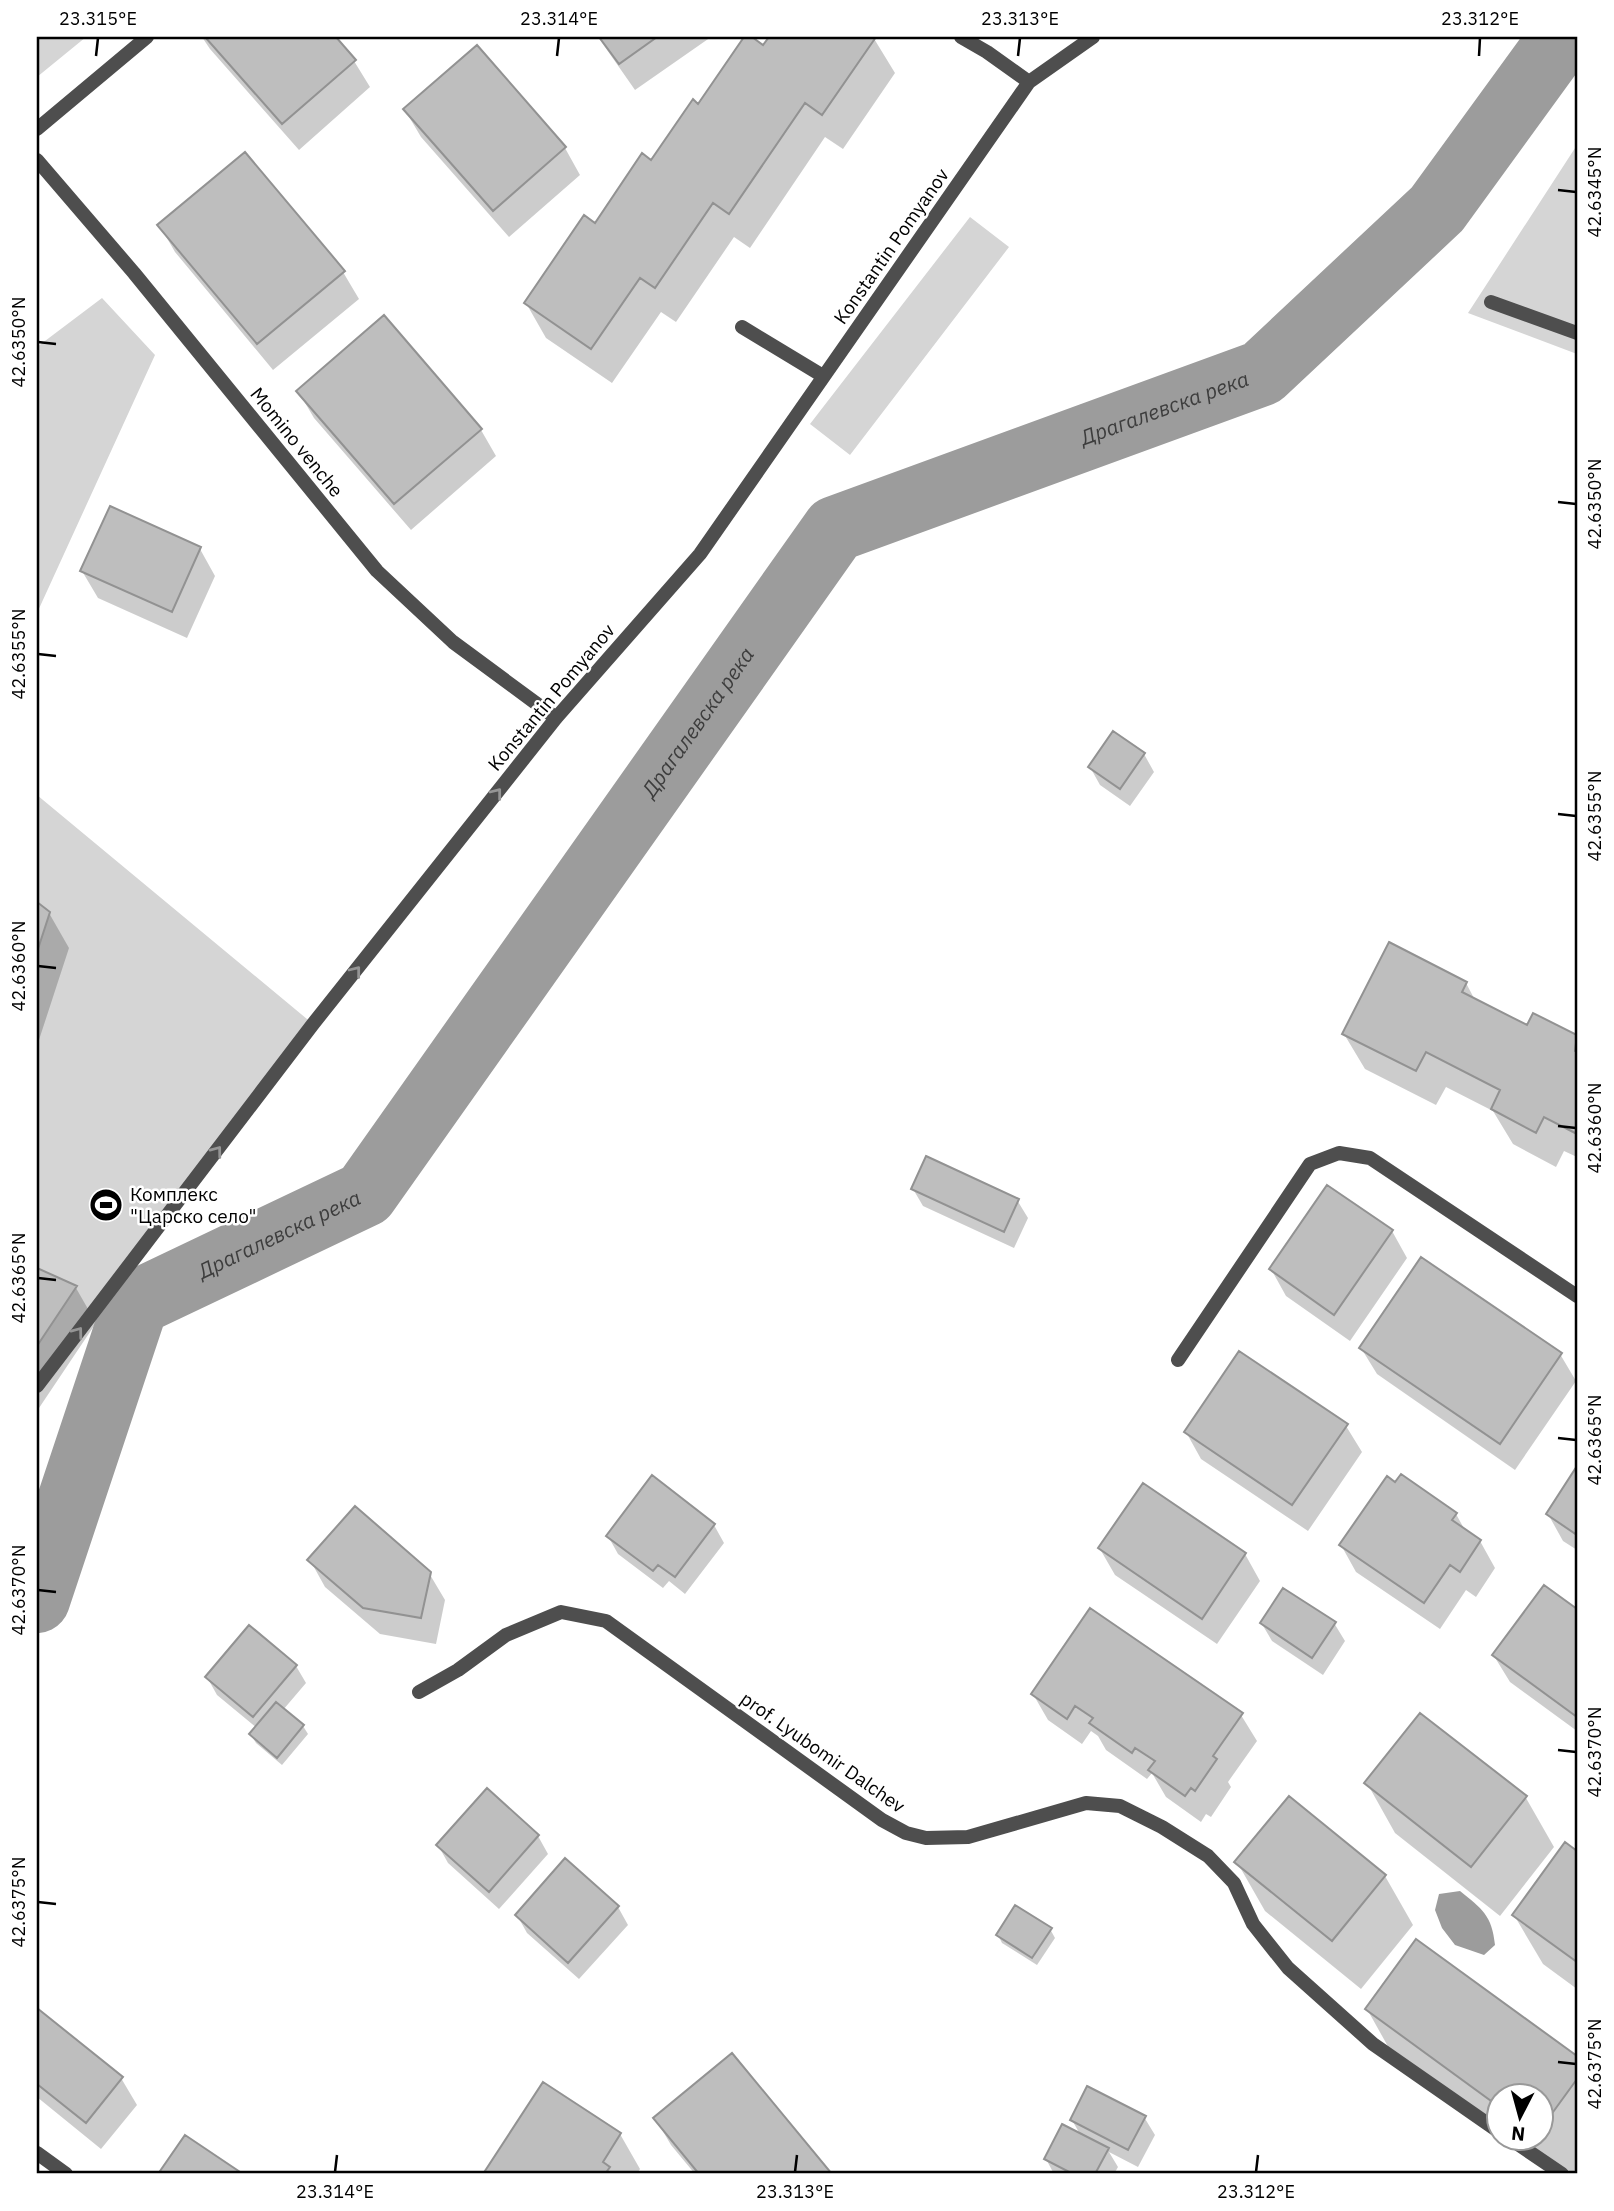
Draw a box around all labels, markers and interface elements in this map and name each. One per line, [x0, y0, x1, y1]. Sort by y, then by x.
text: 23.315°E [59, 7, 137, 30]
text: 23.314°E [520, 7, 598, 30]
text: 23.313°E [981, 7, 1059, 30]
text: 23.312°E [1441, 7, 1519, 30]
text: 42.6345°N [1583, 147, 1606, 237]
street label: Konstantin Pomyanov [828, 163, 954, 329]
text: 42.6350°N [7, 297, 30, 387]
water label: Драгалевска река [1074, 364, 1252, 452]
street label: Momino venche [245, 382, 349, 502]
text: 42.6350°N [1583, 459, 1606, 549]
text: 42.6355°N [7, 609, 30, 699]
street label: Konstantin Pomyanov [482, 619, 620, 775]
water label: Драгалевска река [634, 641, 760, 804]
text: 42.6355°N [1583, 771, 1606, 861]
one-way arrow [489, 788, 501, 801]
text: 42.6360°N [7, 921, 30, 1011]
one-way arrow [347, 966, 360, 979]
text: 42.6360°N [1583, 1083, 1606, 1173]
one-way arrow [208, 1146, 221, 1159]
place label: Комплекс "Царско село" [130, 1182, 257, 1228]
water label: Драгалевска река [191, 1183, 365, 1285]
sports icon: Комплекс "Царско село" [87, 1186, 125, 1224]
text: 42.6365°N [7, 1233, 30, 1323]
one-way arrow [70, 1327, 83, 1339]
text: 42.6365°N [1583, 1395, 1606, 1485]
text: 42.6370°N [7, 1545, 30, 1635]
street label: prof. Lyubomir Dalchev [736, 1686, 910, 1818]
text: 42.6370°N [1583, 1707, 1606, 1797]
text: 42.6375°N [7, 1857, 30, 1947]
text: 42.6375°N [1583, 2019, 1606, 2109]
north arrow [1484, 2082, 1554, 2152]
text: N [1510, 2121, 1526, 2147]
text: 23.314°E [296, 2180, 374, 2203]
text: 23.313°E [756, 2180, 834, 2203]
text: 23.312°E [1217, 2180, 1295, 2203]

